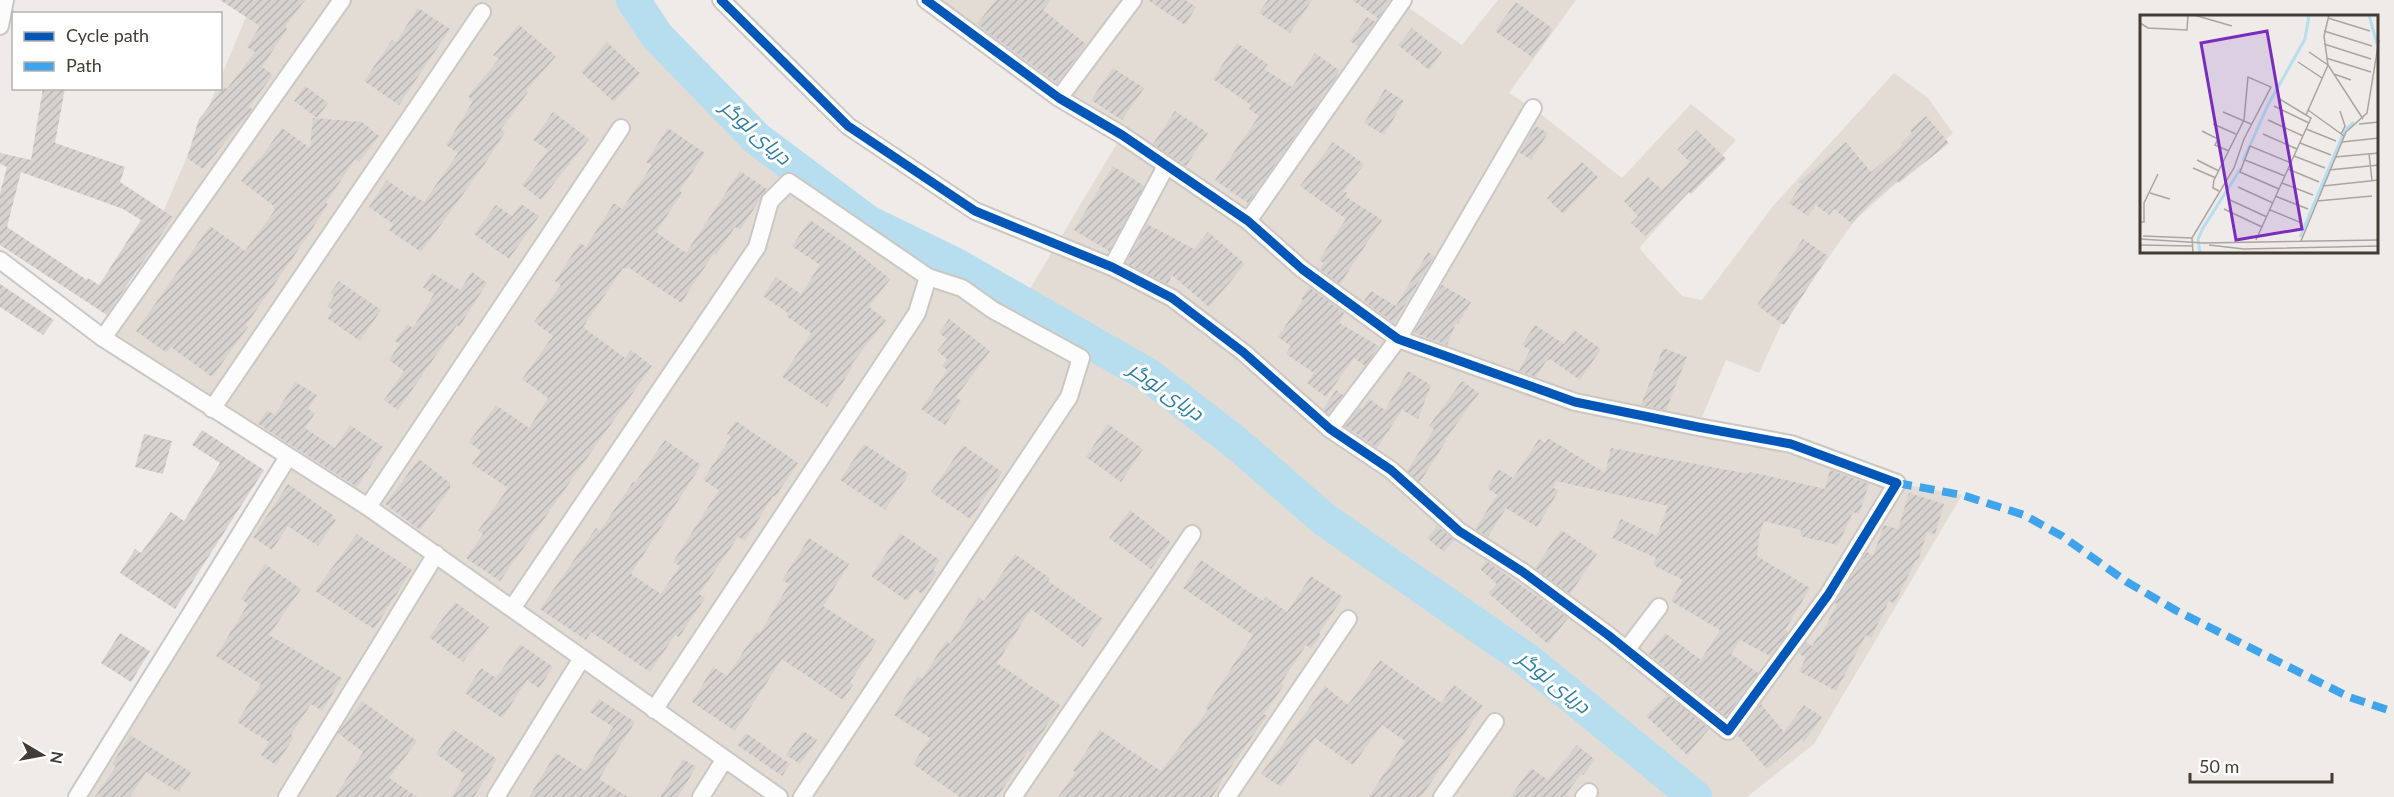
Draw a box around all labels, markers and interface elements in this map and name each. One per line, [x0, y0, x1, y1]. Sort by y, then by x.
legend [12, 12, 222, 90]
inset map [2140, 15, 2379, 254]
text: Cycle path [66, 24, 149, 46]
text: Path [66, 54, 102, 76]
water label: دریای لوگر [714, 92, 797, 170]
water label: دریای لوگر [1122, 354, 1209, 426]
water label: دریای لوگر [1511, 643, 1596, 719]
north arrow [12, 725, 72, 785]
scale bar [2190, 746, 2332, 784]
text: N [47, 750, 68, 765]
text: 50 m [2199, 755, 2239, 777]

